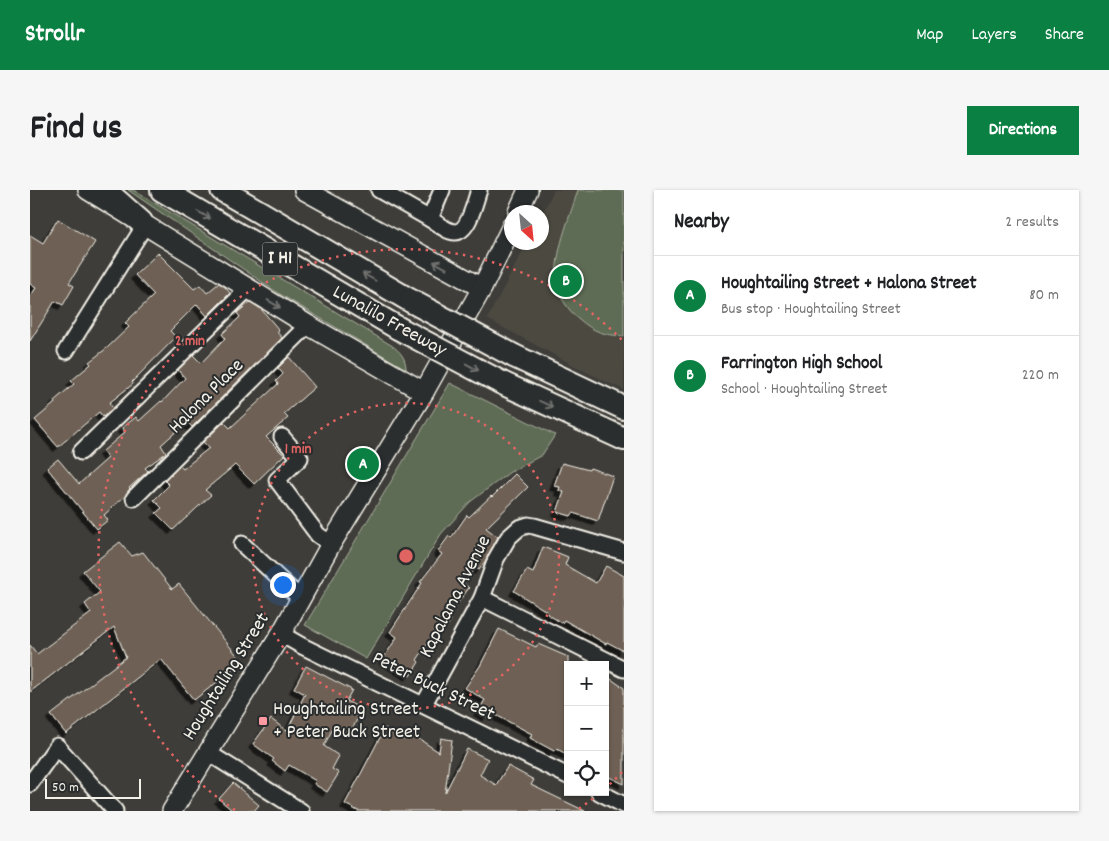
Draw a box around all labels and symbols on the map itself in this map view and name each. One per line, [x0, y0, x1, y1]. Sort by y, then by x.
north arrow [504, 205, 549, 250]
one-way arrow [197, 210, 211, 220]
road number: I H1 [262, 242, 298, 276]
one-way arrow [432, 260, 447, 270]
pin: B [550, 262, 582, 300]
one-way arrow [362, 271, 376, 281]
street label: Lunalilo Freeway [327, 279, 452, 365]
one-way arrow [266, 300, 280, 310]
text: 2 min [175, 331, 205, 353]
street label: Halona Place [163, 353, 251, 441]
one-way arrow [464, 362, 479, 372]
one-way arrow [538, 400, 553, 409]
text: 1 min [285, 439, 311, 461]
pin: A [347, 445, 379, 483]
street label: Kapalama Avenue [413, 531, 499, 663]
centre of rings [397, 547, 415, 565]
your location [270, 572, 296, 598]
street label: Houghtailing Street [177, 608, 277, 746]
street label: Peter Buck Street [367, 645, 499, 729]
place label: Houghtailing Street + Peter Buck Street [273, 696, 420, 747]
marker: Houghtailing Street + Peter Buck Street [257, 715, 269, 727]
scale bar [45, 776, 141, 799]

